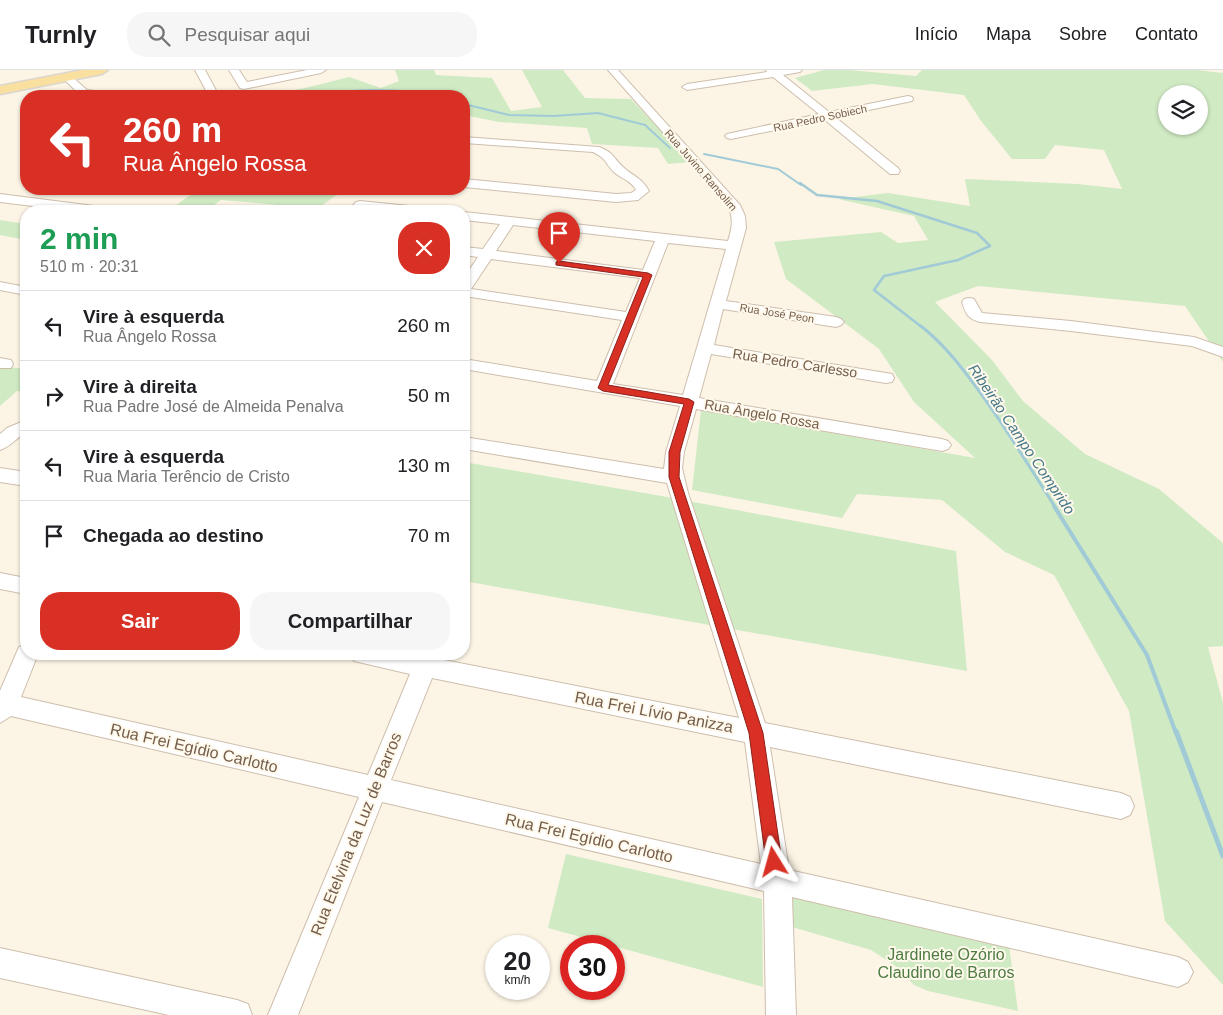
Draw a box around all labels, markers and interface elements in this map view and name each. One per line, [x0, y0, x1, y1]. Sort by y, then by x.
search box [127, 12, 477, 57]
text: Turnly [25, 21, 97, 48]
icon: search [145, 21, 173, 49]
text: Pesquisar aqui [185, 24, 310, 45]
text: Início [915, 24, 958, 44]
text: Mapa [986, 24, 1031, 44]
text: Sobre [1059, 24, 1107, 44]
text: Contato [1135, 24, 1198, 44]
map controls [1158, 85, 1208, 135]
button: layers [1158, 85, 1208, 135]
street label: Rua Pedro Sobiech [772, 102, 868, 134]
icon: left [40, 110, 105, 175]
text: 260 m [123, 110, 222, 149]
street label: Rua Juvino Ransolim [662, 127, 740, 213]
text: Rua Ângelo Rossa [123, 151, 306, 176]
pin [538, 212, 580, 263]
icon: arrive [545, 219, 573, 247]
text: 2 min [40, 222, 118, 255]
button: close [398, 222, 450, 274]
text: 510 m · 20:31 [40, 258, 139, 275]
street label: Rua José Peon [739, 301, 815, 325]
text: Vire à esquerda [83, 306, 224, 327]
icon: left [40, 312, 68, 340]
text: 260 m [397, 315, 450, 336]
text: Rua Ângelo Rossa [83, 328, 216, 345]
street label: Rua Pedro Carlesso [731, 345, 859, 381]
water label: Ribeirão Campo Comprido [965, 361, 1079, 517]
text: Vire à direita [83, 376, 197, 397]
icon: right [40, 382, 68, 410]
text: 50 m [408, 385, 450, 406]
street label: Rua Ângelo Rossa [703, 396, 821, 432]
text: Rua Padre José de Almeida Penalva [83, 398, 344, 415]
text: Vire à esquerda [83, 446, 224, 467]
icon: left [40, 452, 68, 480]
text: 130 m [397, 455, 450, 476]
text: Rua Maria Terêncio de Cristo [83, 468, 290, 485]
icon: arrive [40, 522, 68, 550]
text: Chegada ao destino [83, 525, 264, 546]
text: 70 m [408, 525, 450, 546]
button: Sair [40, 592, 240, 650]
button: Compartilhar [250, 592, 450, 650]
street label: Rua Frei Lívio Panizza [573, 688, 735, 736]
street label: Rua Frei Egídio Carlotto [108, 720, 280, 776]
street label: Rua Etelvina da Luz de Barros [307, 730, 405, 938]
street label: Rua Frei Egídio Carlotto [503, 810, 675, 866]
position arrow [747, 835, 799, 887]
speed limit sign: 30 [560, 935, 625, 1000]
park label: Jardinete Ozório Claudino de Barros [878, 946, 1014, 981]
text: 20 [504, 947, 531, 975]
text: km/h [504, 973, 531, 987]

